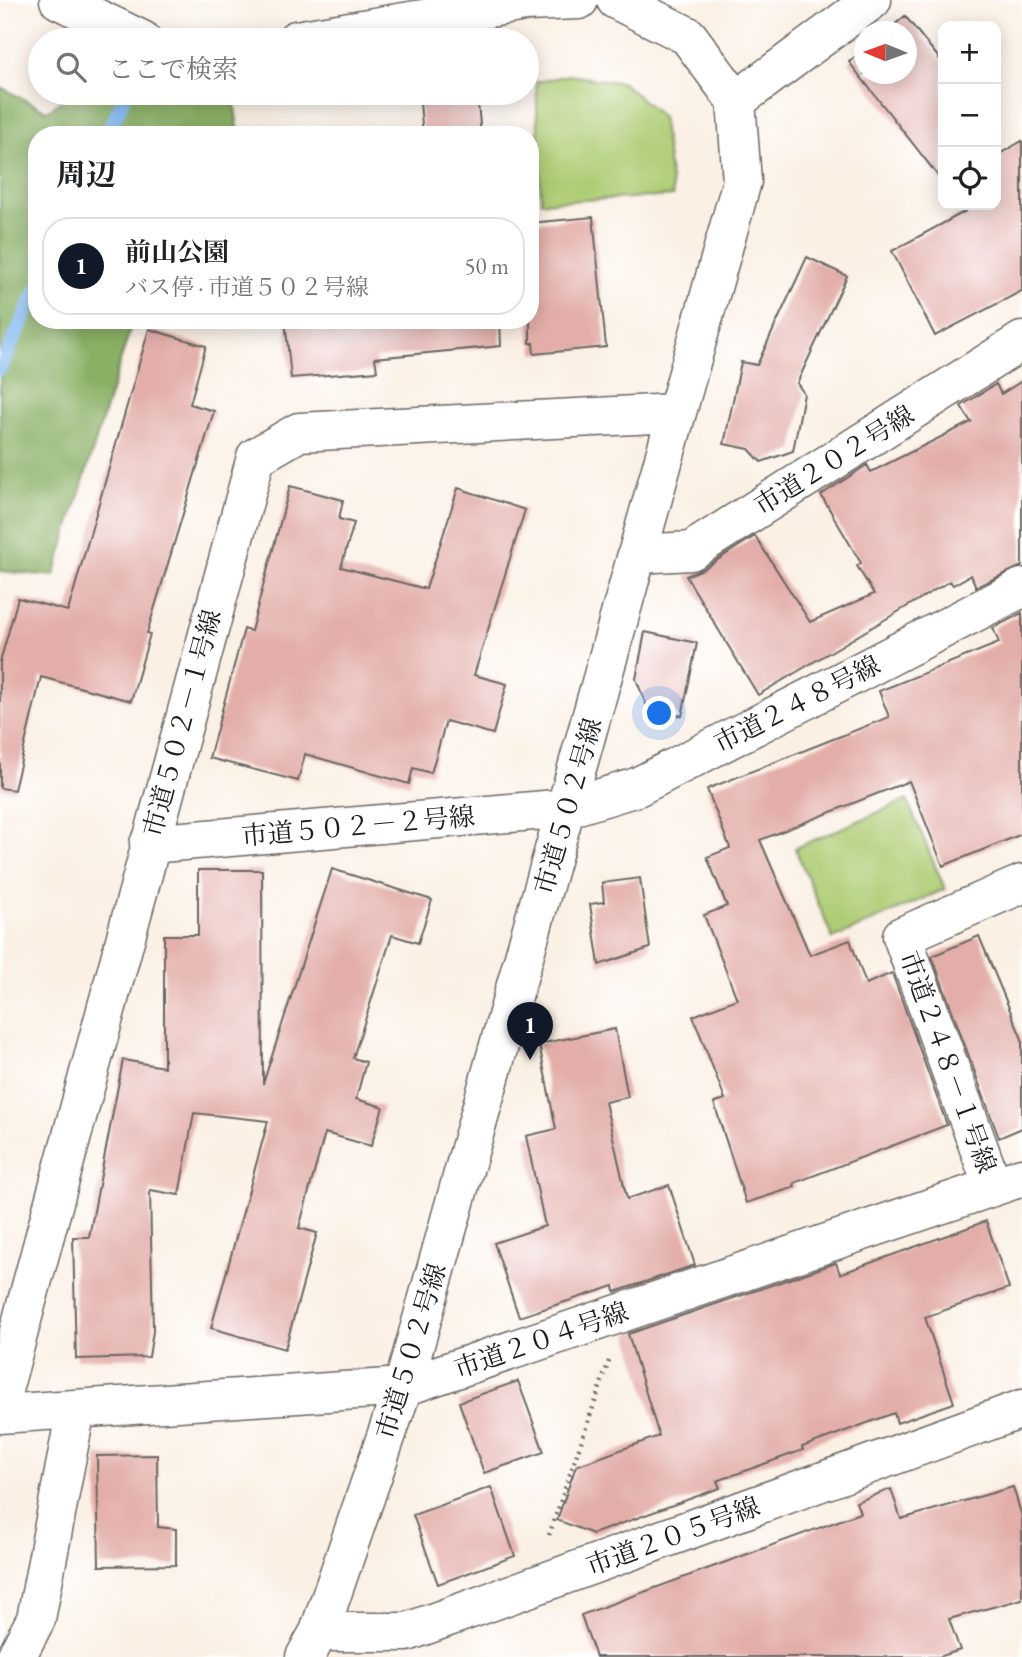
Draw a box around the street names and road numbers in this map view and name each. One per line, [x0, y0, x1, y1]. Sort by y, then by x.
street label: 市道２０２号線 [748, 397, 920, 523]
street label: 市道５０２－１号線 [135, 606, 229, 840]
street label: 市道２４８号線 [708, 648, 886, 760]
street label: 市道５０２号線 [527, 714, 609, 898]
street label: 市道５０２－２号線 [240, 799, 476, 853]
street label: 市道２４８－１号線 [892, 946, 1004, 1178]
street label: 市道５０２号線 [368, 1259, 454, 1443]
street label: 市道２０４号線 [449, 1294, 633, 1386]
street label: 市道２０５号線 [582, 1489, 764, 1583]

